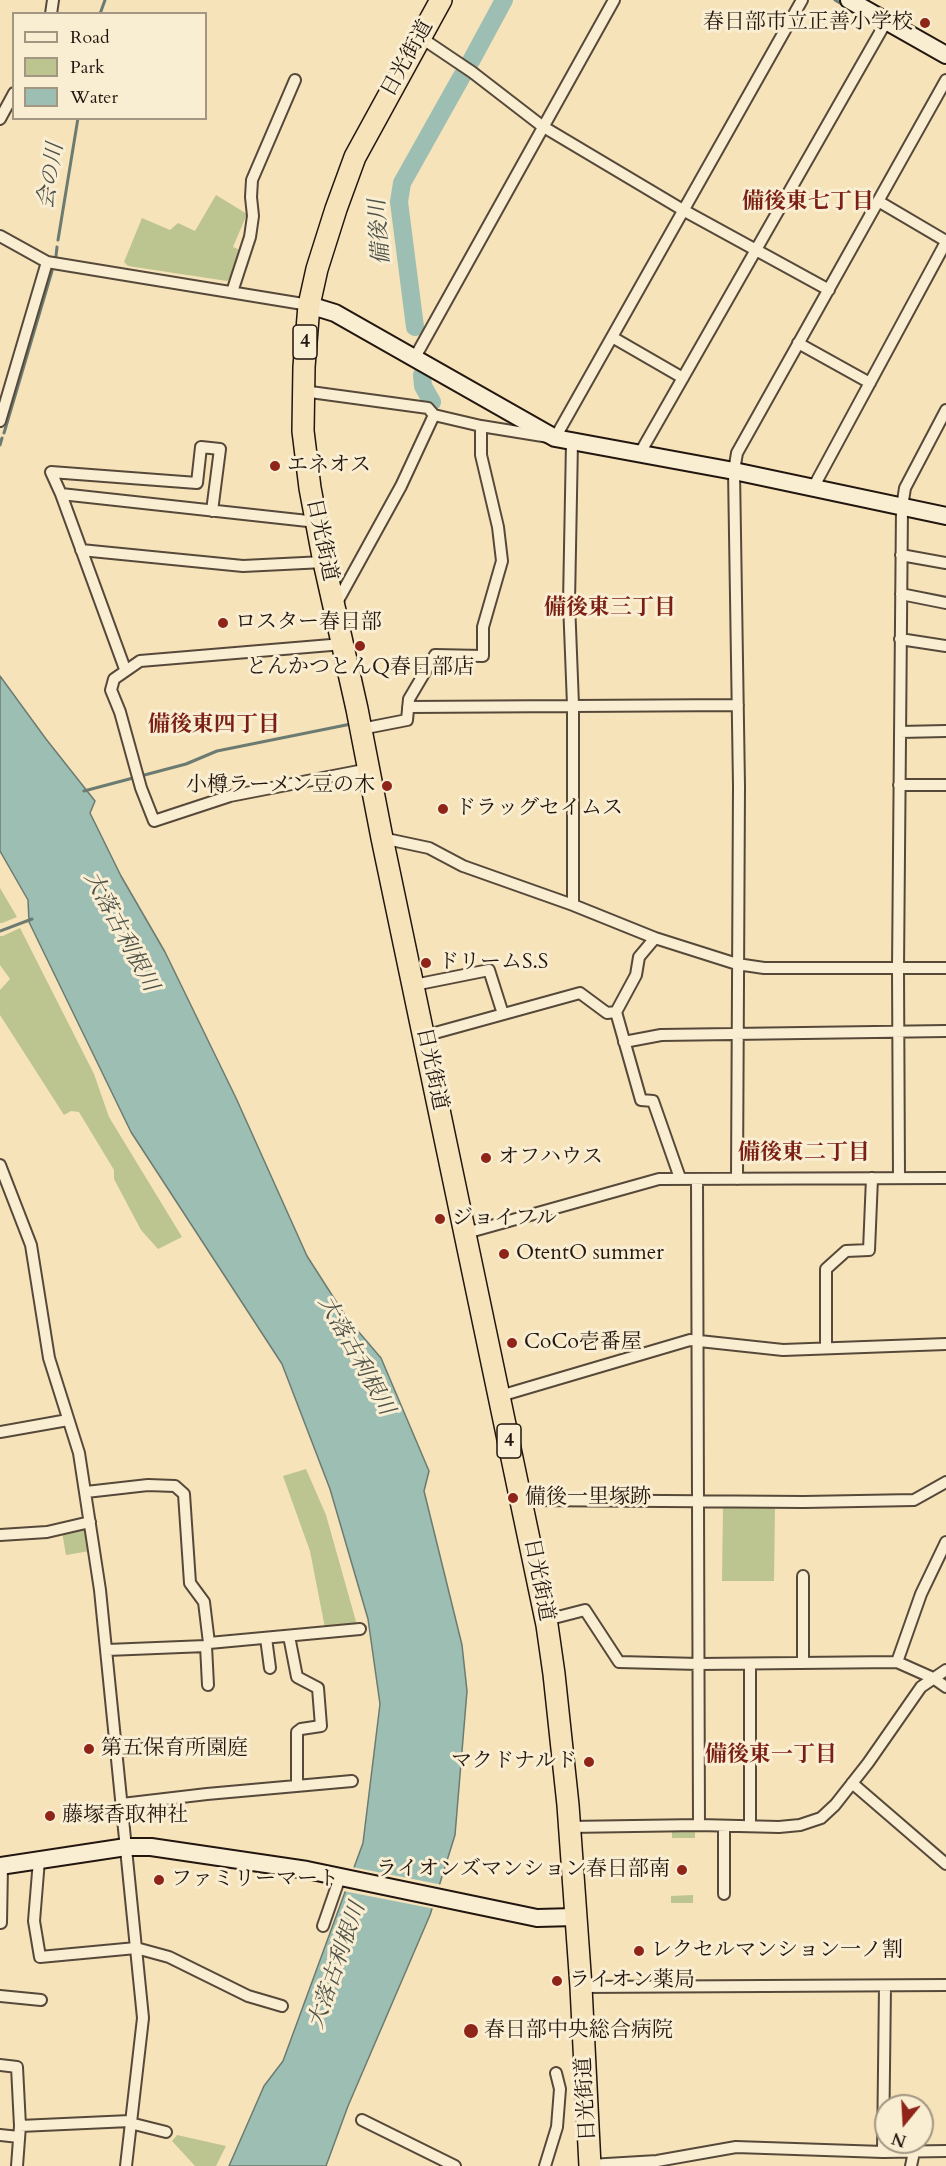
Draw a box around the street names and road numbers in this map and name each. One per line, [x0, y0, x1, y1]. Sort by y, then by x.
street label: 日光街道 [377, 16, 439, 102]
road number: 4 [293, 325, 317, 359]
street label: 日光街道 [300, 496, 342, 584]
street label: 日光街道 [410, 1025, 452, 1113]
road number: 4 [497, 1424, 521, 1458]
street label: 日光街道 [518, 1536, 558, 1624]
street label: 日光街道 [572, 2056, 602, 2142]

